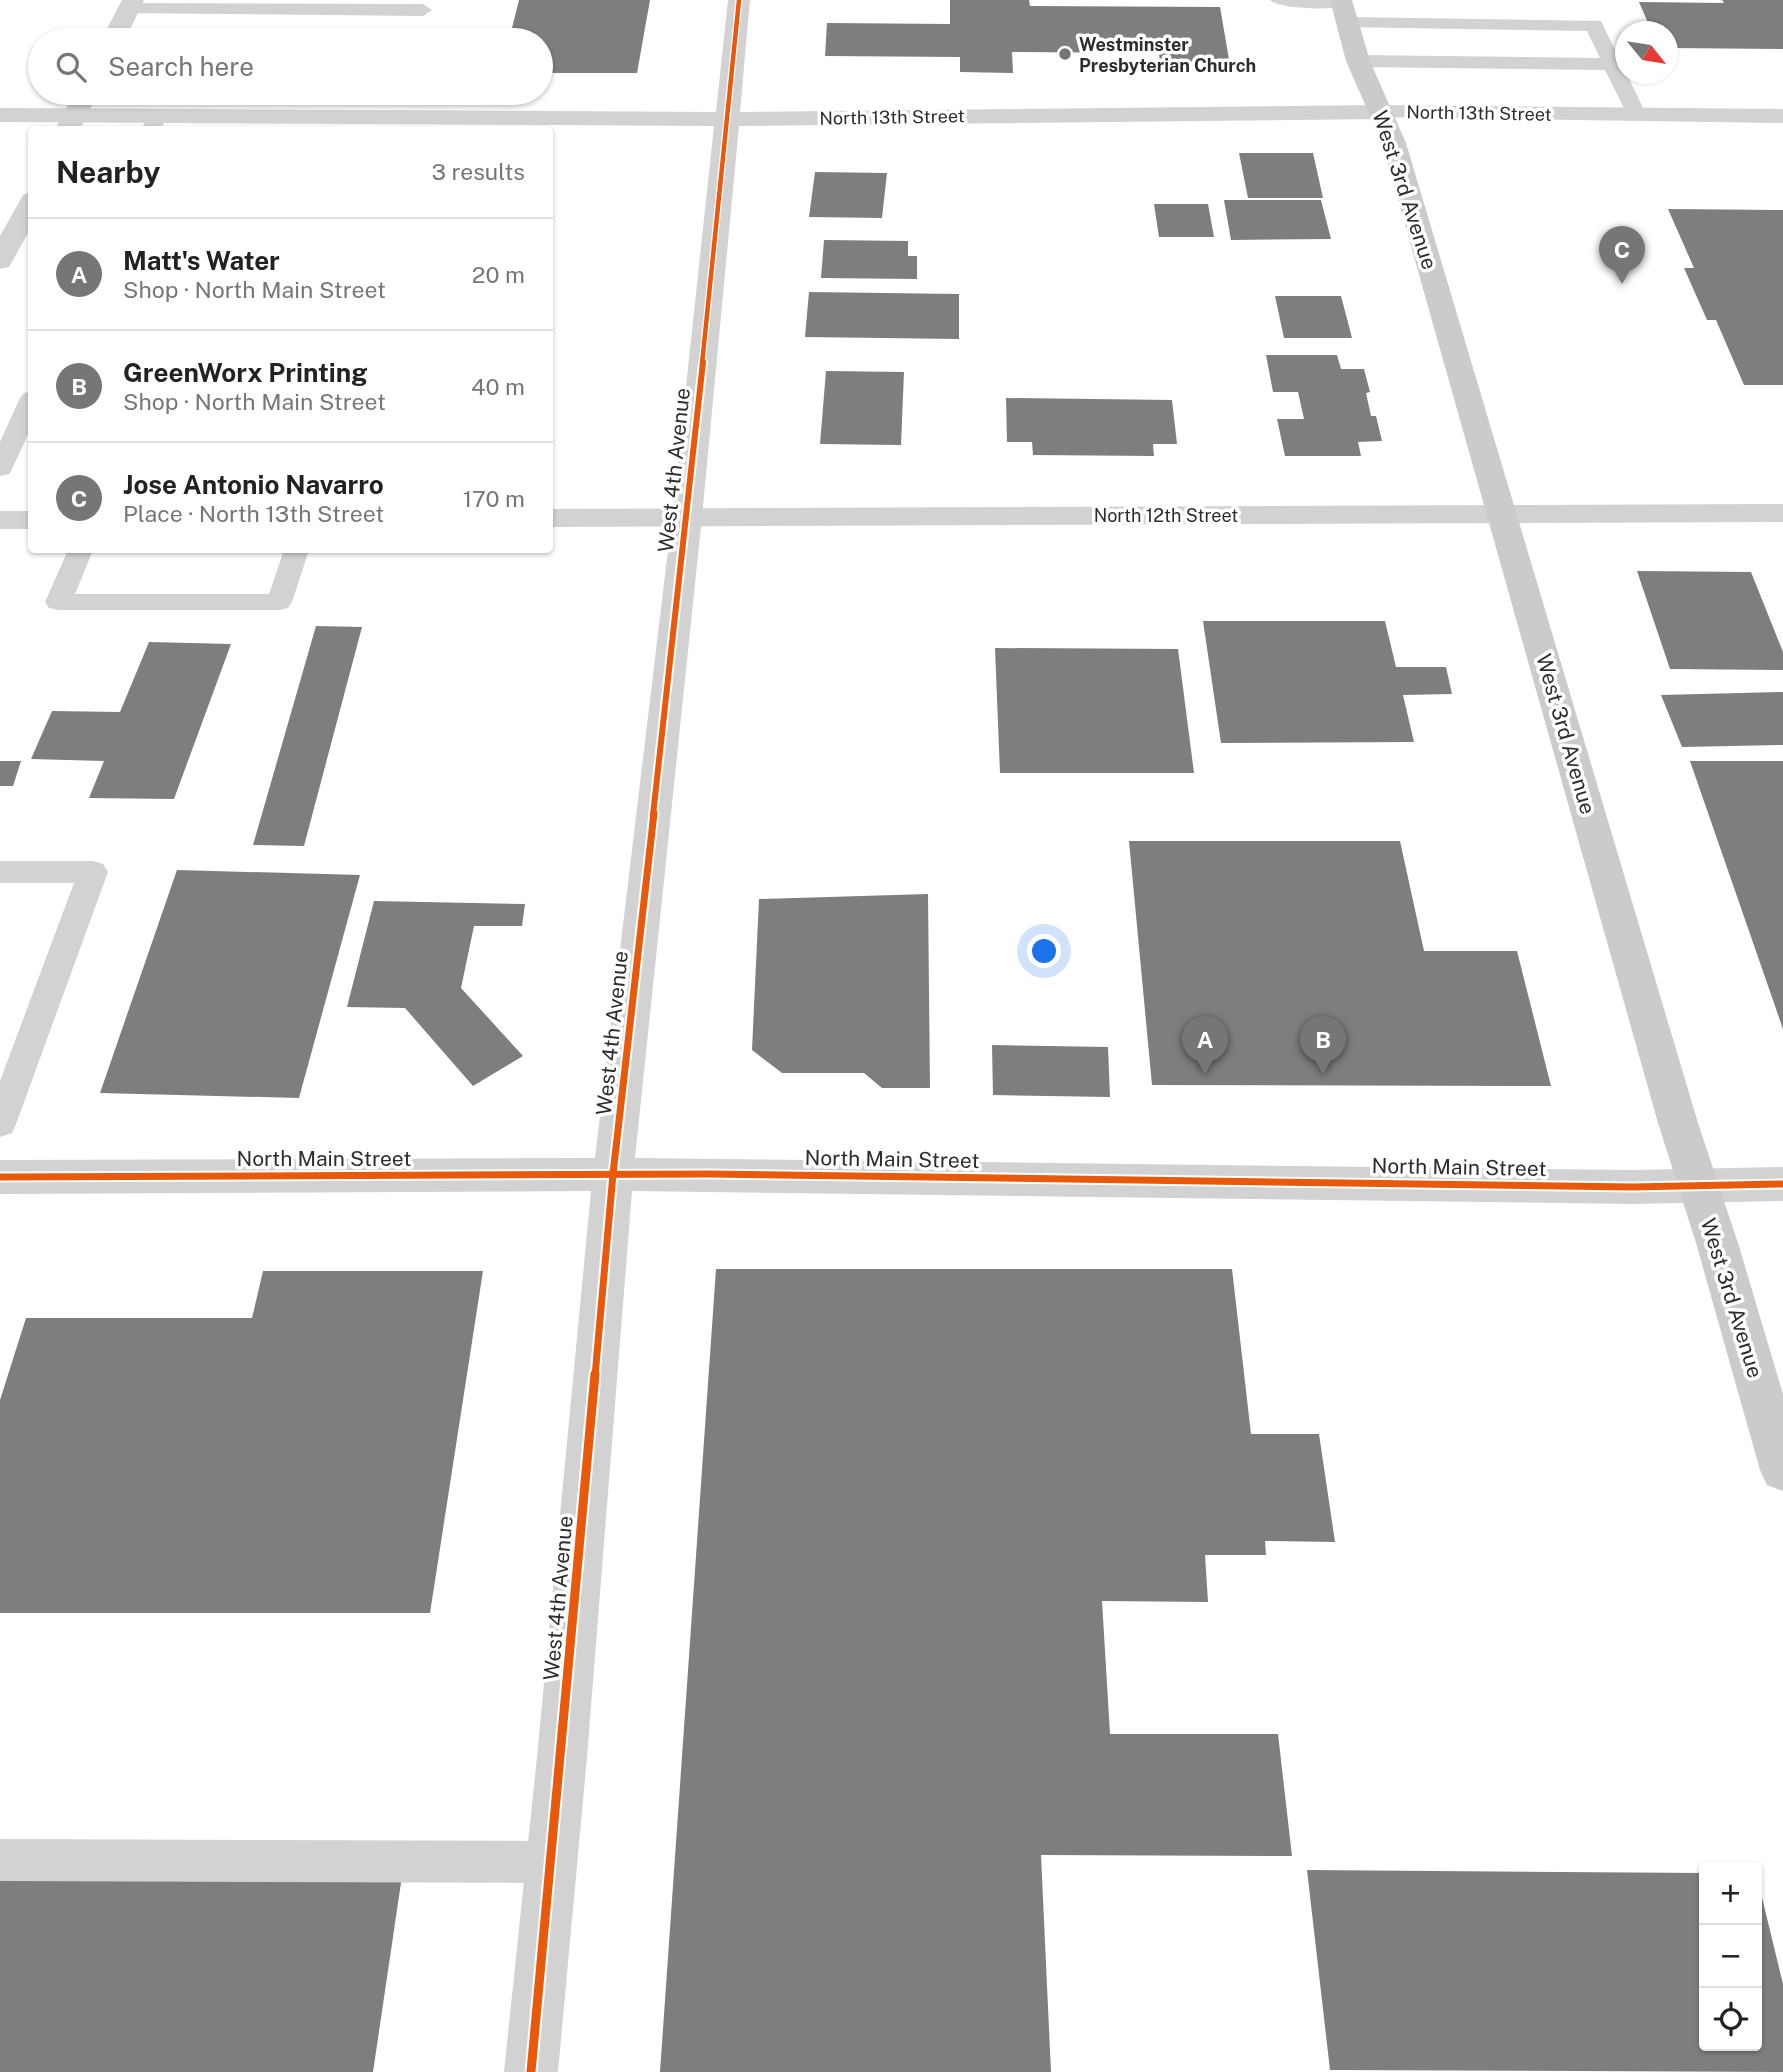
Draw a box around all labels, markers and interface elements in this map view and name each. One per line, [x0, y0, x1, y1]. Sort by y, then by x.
north arrow [1615, 21, 1678, 84]
search box [28, 28, 553, 105]
place label: Westminster Presbyterian Church [1079, 34, 1256, 76]
marker: Westminster Presbyterian Church [1057, 46, 1073, 62]
icon: search [52, 48, 90, 86]
text: Search here [108, 51, 254, 82]
street label: North 13th Street [1406, 101, 1552, 125]
street label: North 13th Street [819, 105, 965, 129]
street label: West 3rd Avenue [1368, 107, 1442, 273]
text: Nearby [56, 154, 160, 190]
text: 3 results [431, 158, 525, 185]
pin: C [1599, 226, 1645, 284]
text: Matt's Water [123, 245, 280, 276]
text: A [71, 261, 87, 288]
text: 20 m [472, 261, 525, 288]
text: Shop · North Main Street [123, 276, 386, 303]
text: GreenWorx Printing [123, 357, 368, 388]
text: B [71, 373, 87, 400]
text: 40 m [471, 373, 525, 400]
street label: West 4th Avenue [653, 387, 695, 553]
text: Shop · North Main Street [123, 388, 386, 415]
text: Jose Antonio Navarro [123, 469, 384, 500]
text: C [71, 485, 87, 512]
text: 170 m [463, 485, 525, 512]
text: Place · North 13th Street [123, 500, 384, 527]
street label: North 12th Street [1094, 505, 1238, 526]
street label: West 3rd Avenue [1531, 651, 1601, 817]
your location [1027, 934, 1061, 968]
street label: West 4th Avenue [591, 950, 633, 1116]
pin: A [1182, 1016, 1228, 1074]
pin: B [1300, 1016, 1346, 1074]
street label: North Main Street [804, 1145, 980, 1173]
street label: North Main Street [237, 1146, 411, 1171]
street label: North Main Street [1371, 1153, 1547, 1181]
street label: West 3rd Avenue [1696, 1215, 1768, 1381]
street label: West 4th Avenue [538, 1515, 578, 1681]
map controls [1699, 1862, 1762, 2051]
button: + [1699, 1862, 1762, 1925]
button: − [1699, 1925, 1762, 1988]
button: locate [1699, 1988, 1762, 2051]

